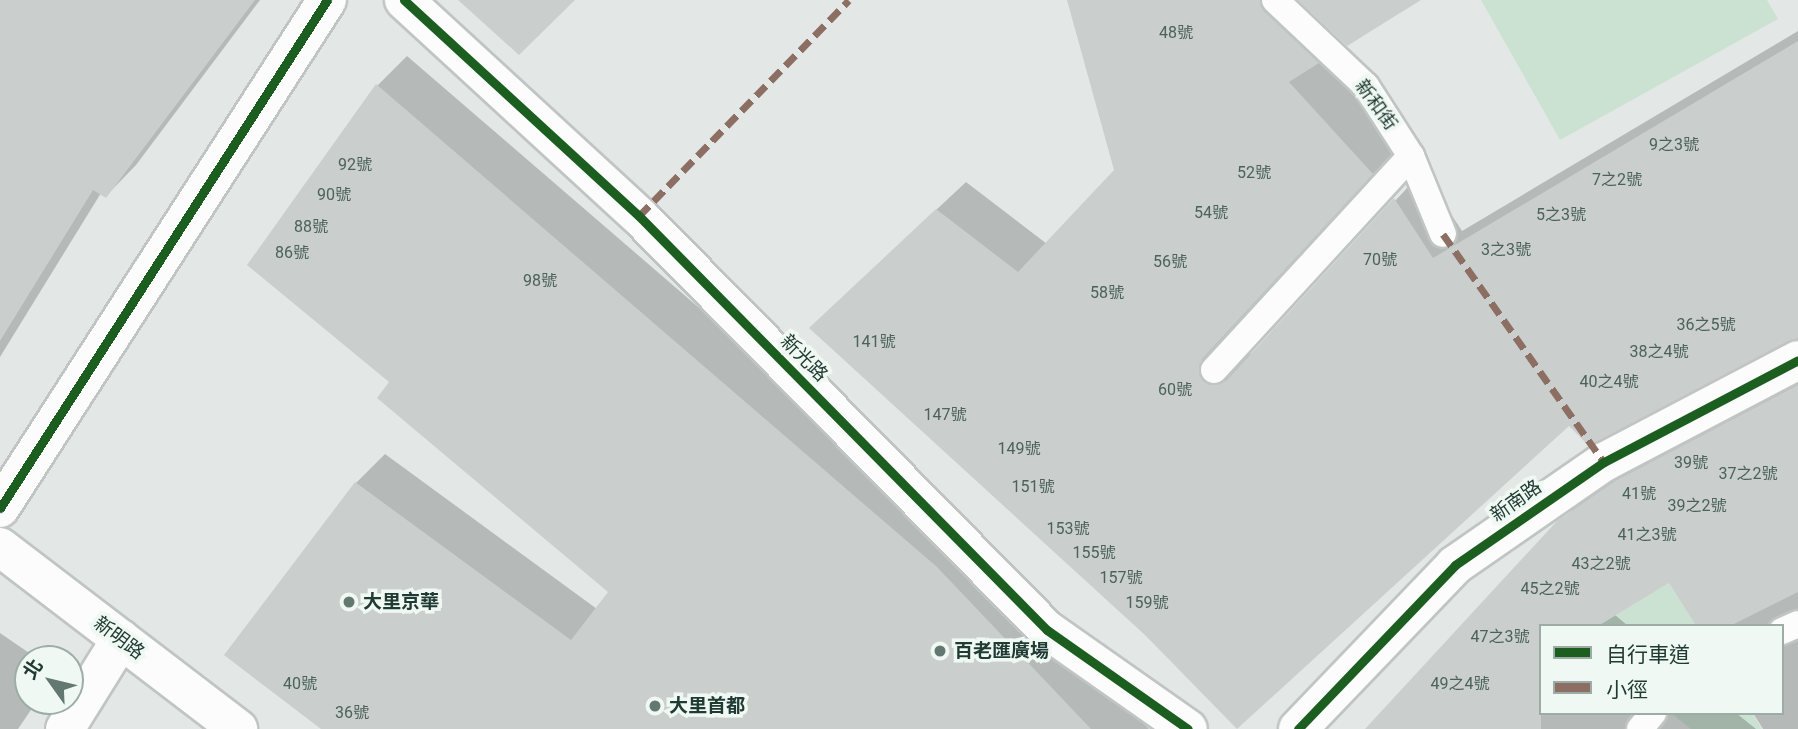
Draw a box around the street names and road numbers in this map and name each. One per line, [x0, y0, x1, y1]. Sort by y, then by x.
street label: 新和街 [1350, 75, 1402, 135]
street label: 新光路 [776, 330, 832, 386]
street label: 新南路 [1486, 475, 1546, 527]
street label: 新明路 [89, 612, 149, 664]

